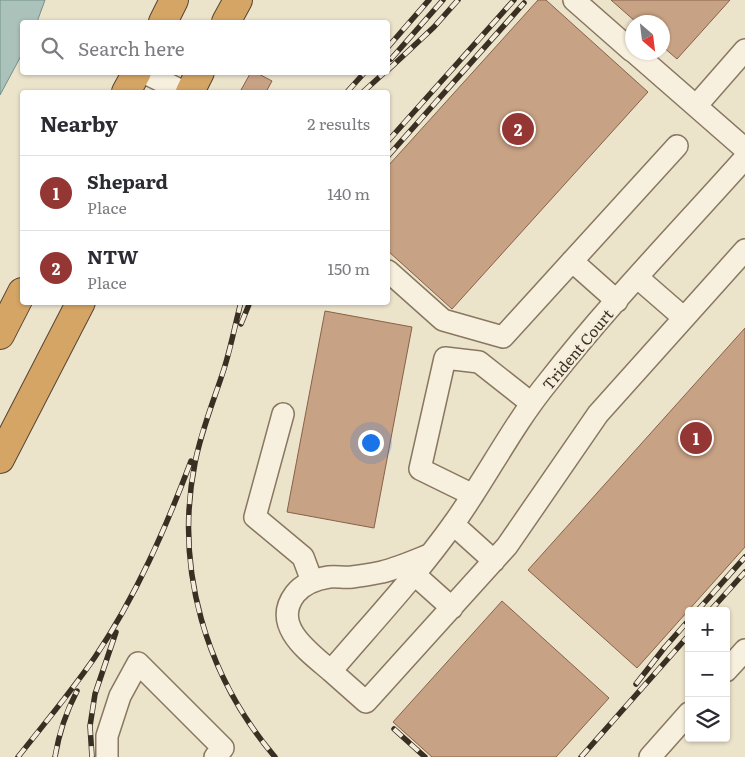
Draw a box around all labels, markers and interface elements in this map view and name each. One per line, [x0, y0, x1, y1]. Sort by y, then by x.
north arrow [625, 15, 670, 60]
search box [20, 20, 390, 75]
icon: search [38, 34, 66, 62]
text: Search here [78, 34, 185, 62]
text: Nearby [40, 107, 118, 138]
pin: 2 [502, 110, 534, 148]
text: 2 results [307, 111, 370, 135]
text: Shepard [87, 167, 168, 195]
text: 1 [53, 181, 59, 205]
text: 140 m [327, 181, 370, 205]
text: Place [87, 195, 127, 219]
text: NTW [87, 242, 138, 270]
text: 2 [52, 256, 60, 280]
text: 150 m [327, 256, 370, 280]
text: Place [87, 270, 127, 294]
street label: Trident Court [536, 303, 618, 395]
pin: 1 [680, 419, 712, 457]
your location [358, 430, 384, 456]
map controls [685, 607, 730, 742]
button: + [685, 607, 730, 652]
button: − [685, 652, 730, 697]
button: layers [685, 697, 730, 742]

